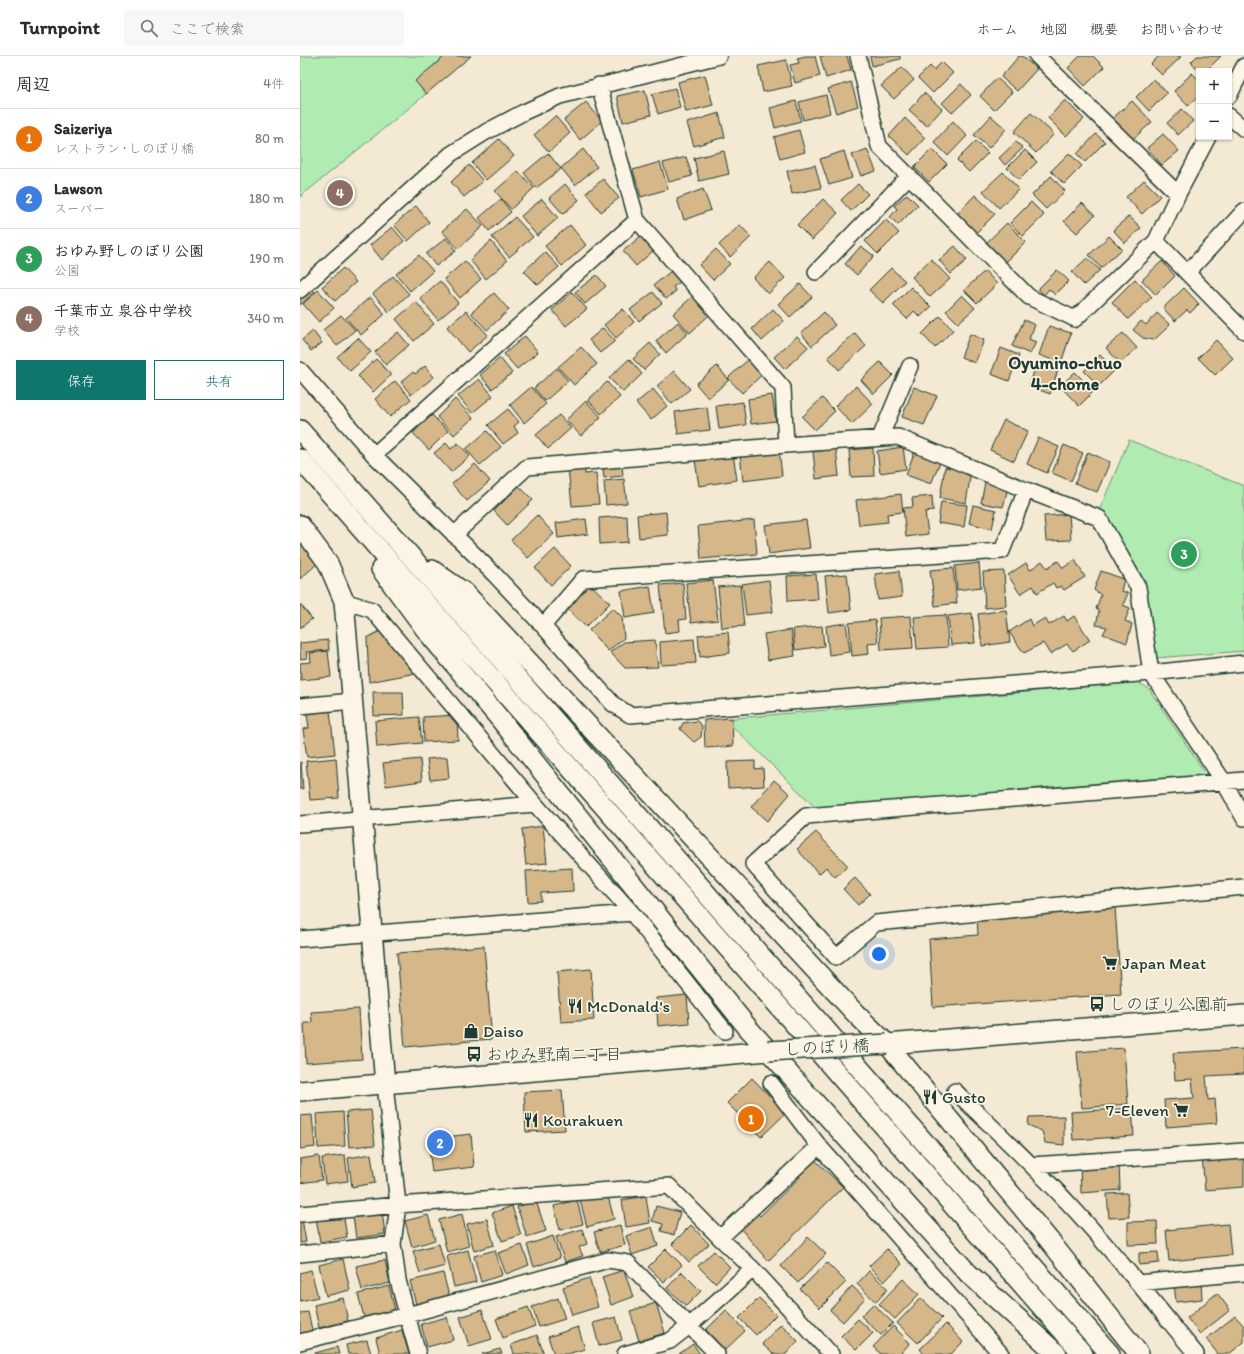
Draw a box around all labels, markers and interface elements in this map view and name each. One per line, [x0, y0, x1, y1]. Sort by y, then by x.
search box [124, 10, 404, 46]
text: Turnpoint [20, 16, 100, 39]
icon: search [138, 17, 160, 39]
text: ここで検索 [170, 20, 245, 38]
text: ホーム [977, 21, 1018, 38]
text: 地図 [1040, 21, 1068, 38]
text: 概要 [1090, 21, 1118, 38]
text: お問い合わせ [1140, 21, 1224, 38]
map controls [1196, 68, 1232, 140]
button: + [1196, 68, 1232, 104]
text: 周辺 [16, 74, 50, 94]
text: 4件 [263, 76, 284, 91]
button: − [1196, 104, 1232, 140]
text: Saizeriya [54, 120, 112, 138]
text: 1 [26, 131, 32, 146]
text: 80 m [255, 131, 284, 146]
text: レストラン · しのぼり橋 [54, 141, 194, 156]
pin: 4 [327, 178, 353, 208]
text: Lawson [54, 180, 102, 198]
text: 2 [26, 191, 32, 206]
text: 180 m [249, 191, 284, 206]
text: スーパー [54, 201, 105, 216]
text: おゆみ野しのぼり公園 [54, 242, 204, 260]
text: 3 [25, 251, 33, 266]
text: 190 m [249, 251, 284, 266]
text: 公園 [54, 263, 80, 278]
text: 千葉市立 泉谷中学校 [54, 302, 192, 320]
text: 4 [25, 311, 33, 326]
text: 340 m [247, 311, 284, 326]
text: 学校 [54, 323, 80, 338]
district label: Oyumino-chuo 4-chome [1008, 352, 1122, 395]
button: 保存 [16, 360, 146, 400]
button: 共有 [154, 360, 284, 400]
pin: 3 [1171, 539, 1197, 569]
your location [869, 944, 889, 964]
place label: Japan Meat [1122, 953, 1206, 973]
supermarket icon: Japan Meat [1101, 954, 1119, 972]
place label: しのぼり公園前 [1109, 994, 1228, 1014]
bus stop icon: しのぼり公園前 [1088, 995, 1106, 1013]
place label: McDonald's [587, 996, 670, 1016]
restaurant icon: McDonald's [566, 997, 584, 1015]
place label: Daiso [483, 1021, 524, 1041]
shop icon: Daiso [462, 1022, 480, 1040]
street label: しのぼり橋 [784, 1035, 870, 1059]
place label: おゆみ野南二丁目 [486, 1044, 622, 1064]
bus stop icon: おゆみ野南二丁目 [465, 1045, 483, 1063]
place label: Gusto [942, 1087, 986, 1107]
restaurant icon: Gusto [921, 1088, 939, 1106]
place label: 7-Eleven [1106, 1100, 1169, 1120]
supermarket icon: 7-Eleven [1172, 1101, 1190, 1119]
pin: 1 [738, 1104, 764, 1134]
place label: Kourakuen [543, 1110, 623, 1130]
restaurant icon: Kourakuen [522, 1111, 540, 1129]
pin: 2 [427, 1128, 453, 1158]

